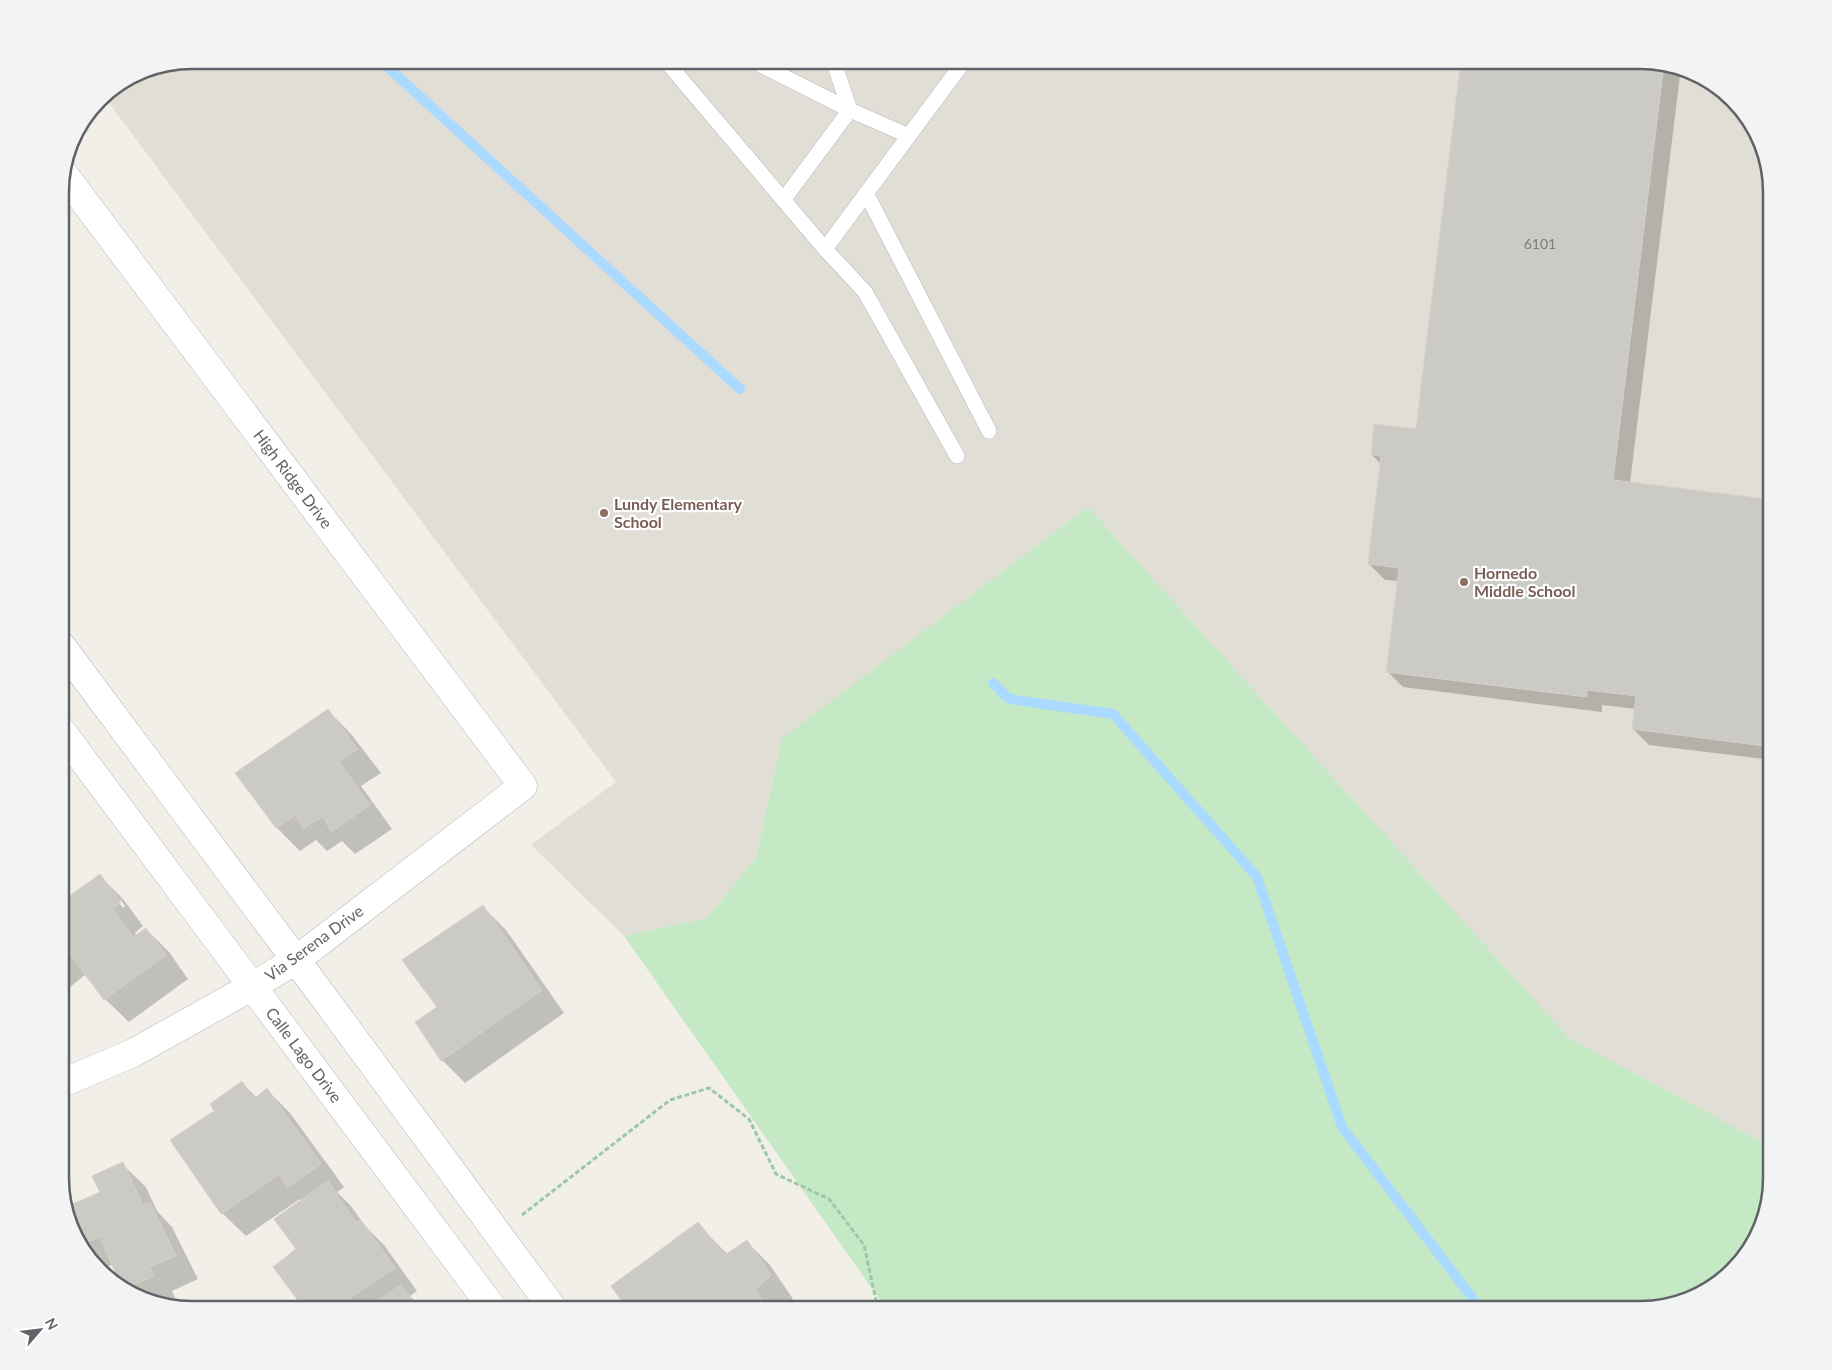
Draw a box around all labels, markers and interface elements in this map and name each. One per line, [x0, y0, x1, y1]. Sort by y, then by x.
house number: 6101 [1524, 235, 1556, 252]
street label: High Ridge Drive [250, 426, 337, 532]
place label: Lundy Elementary School [614, 494, 743, 531]
marker: Lundy Elementary School [598, 507, 610, 519]
place label: Hornedo Middle School [1474, 563, 1576, 600]
marker: Hornedo Middle School [1458, 576, 1470, 588]
street label: Via Serena Drive [261, 901, 367, 985]
street label: Calle Lago Drive [262, 1003, 346, 1106]
north arrow [15, 1305, 65, 1355]
text: N [42, 1315, 62, 1332]

